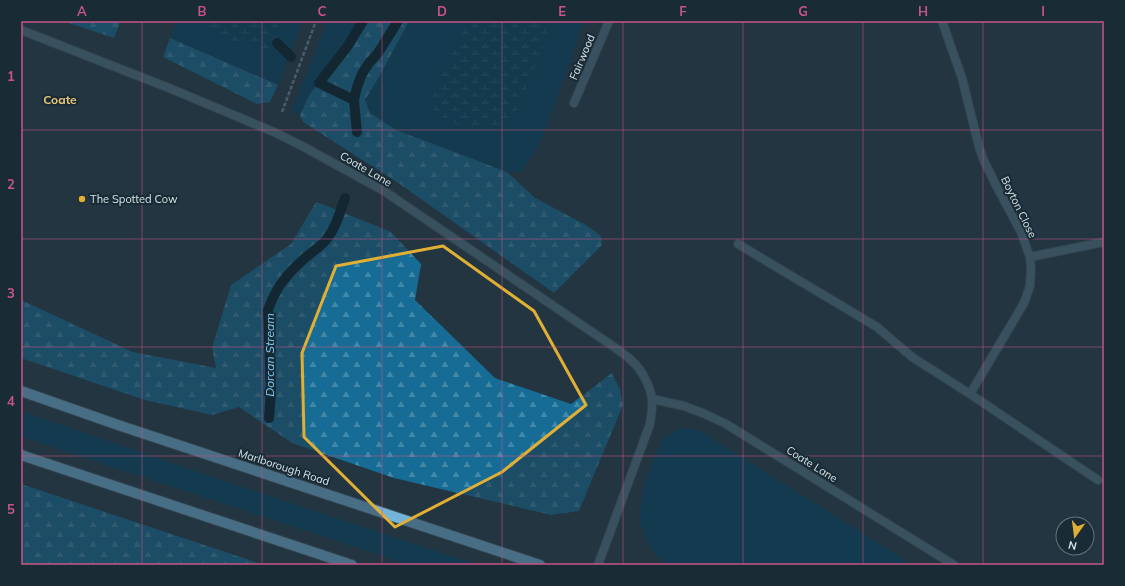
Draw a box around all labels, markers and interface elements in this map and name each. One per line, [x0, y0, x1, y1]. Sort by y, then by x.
text: A [77, 3, 87, 19]
text: B [198, 3, 207, 19]
text: C [318, 3, 327, 19]
text: D [437, 3, 447, 19]
text: E [558, 3, 566, 19]
text: F [679, 3, 687, 19]
text: G [798, 3, 808, 19]
text: H [918, 3, 928, 19]
text: I [1041, 3, 1045, 19]
street label: Fairwood [566, 32, 598, 82]
text: 1 [7, 68, 15, 84]
district label: Coate [43, 92, 77, 107]
street label: Coate Lane [338, 149, 394, 189]
street label: Boyton Close [998, 174, 1040, 240]
text: 2 [7, 176, 15, 192]
place label: The Spotted Cow [90, 192, 178, 206]
marker: The Spotted Cow [77, 194, 87, 204]
text: 3 [7, 285, 15, 301]
water label: Dorcan Stream [262, 313, 277, 397]
text: 4 [7, 393, 15, 409]
street label: Coate Lane [784, 443, 840, 485]
street label: Marlborough Road [237, 446, 331, 488]
text: 5 [7, 501, 15, 517]
north arrow [1055, 516, 1095, 556]
text: N [1067, 538, 1078, 554]

